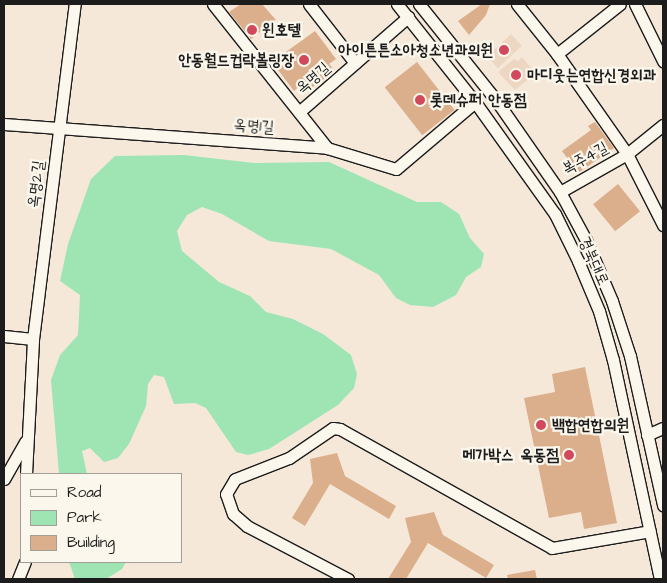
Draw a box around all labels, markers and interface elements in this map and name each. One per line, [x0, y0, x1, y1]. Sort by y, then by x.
place label: 윈호텔 [262, 20, 301, 40]
marker: 윈호텔 [246, 24, 258, 36]
place label: 아이튼튼소아청소년과의원 [338, 40, 493, 60]
marker: 아이튼튼소아청소년과의원 [497, 43, 511, 57]
place label: 안동월드컵락볼링장 [178, 50, 294, 70]
marker: 안동월드컵락볼링장 [298, 54, 310, 66]
street label: 옥명길 [292, 58, 334, 98]
place label: 마디웃는연합신경외과 [527, 65, 656, 85]
marker: 마디웃는연합신경외과 [509, 68, 523, 82]
place label: 롯데슈퍼 안동점 [430, 90, 527, 110]
marker: 롯데슈퍼 안동점 [414, 94, 426, 106]
street label: 옥명1길 [233, 115, 275, 137]
street label: 복주4길 [559, 138, 611, 178]
street label: 옥명2길 [24, 159, 48, 209]
street label: 경북대로 [575, 234, 613, 288]
place label: 백합연합의원 [552, 415, 629, 435]
marker: 백합연합의원 [534, 418, 548, 432]
place label: 메가박스 옥동점 [462, 445, 559, 465]
marker: 메가박스 옥동점 [563, 449, 575, 461]
legend [20, 473, 182, 563]
text: Road [67, 482, 101, 503]
text: Park [67, 507, 102, 528]
text: Building [67, 532, 115, 553]

